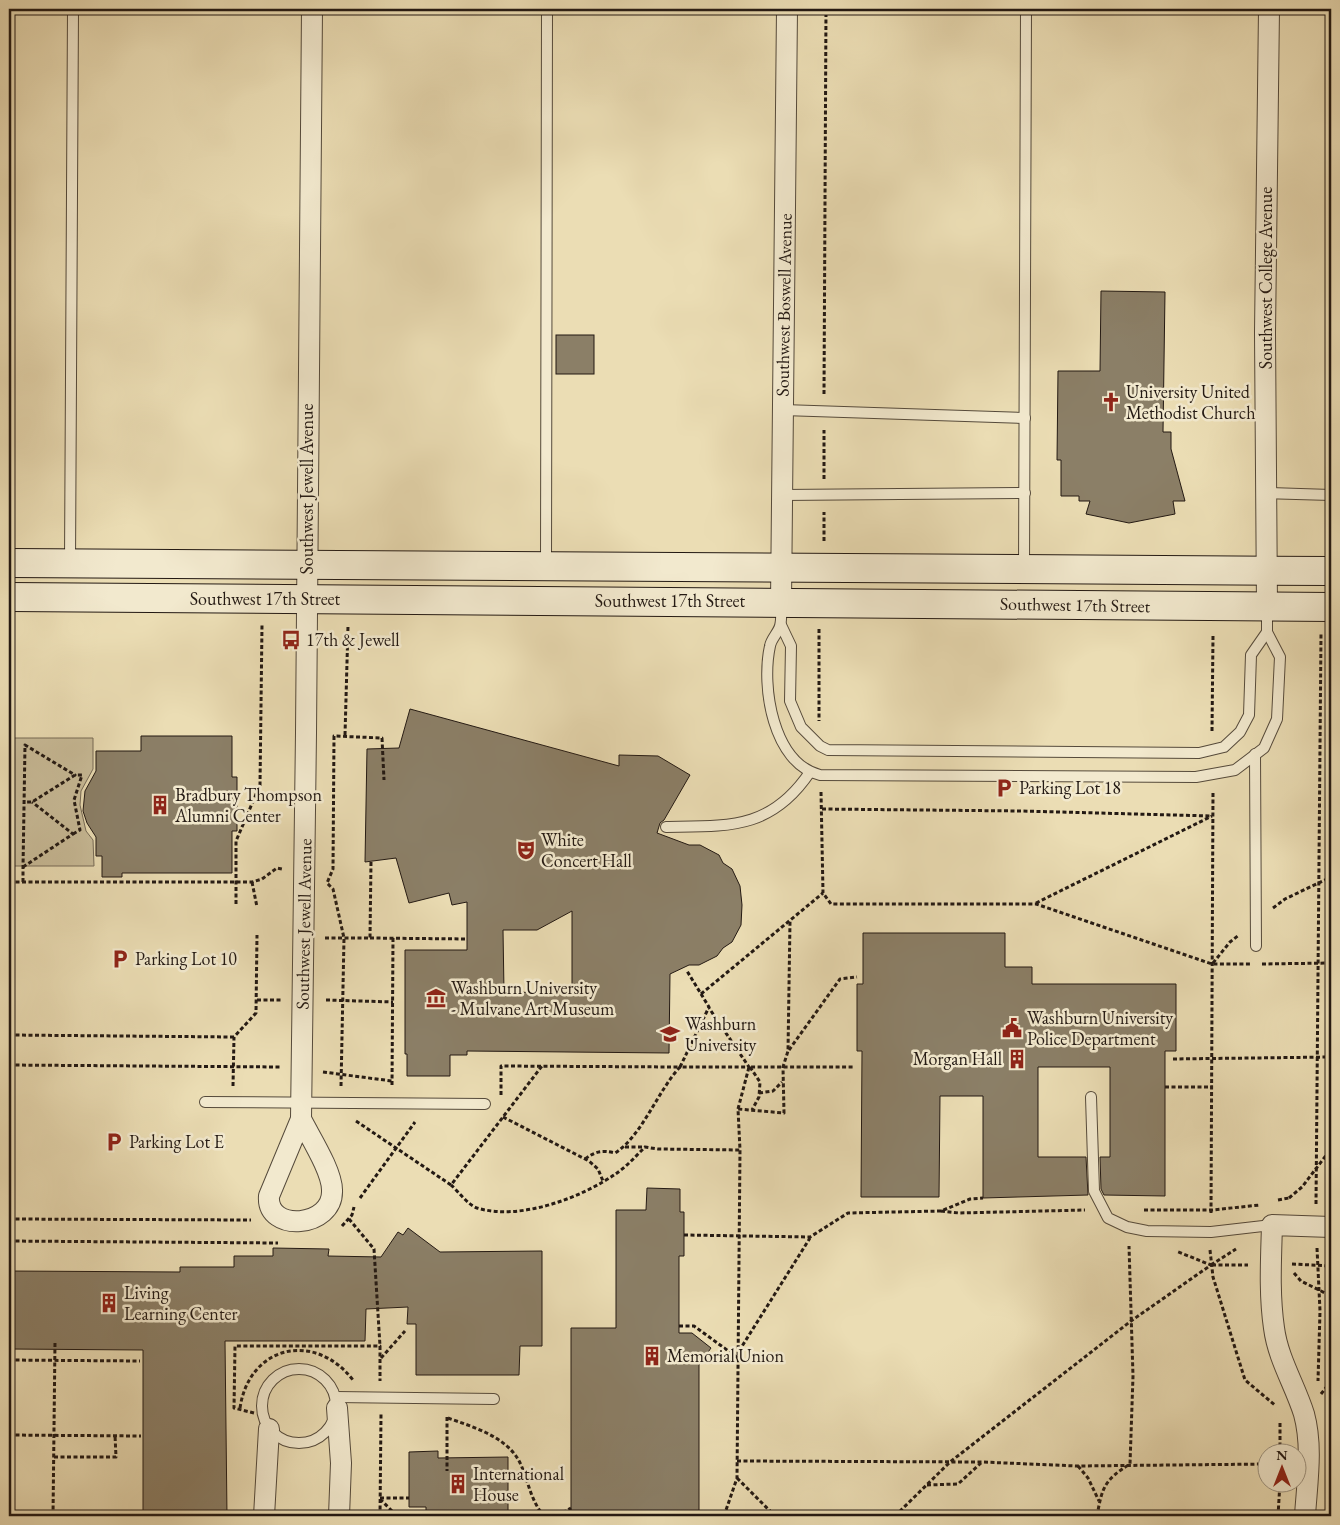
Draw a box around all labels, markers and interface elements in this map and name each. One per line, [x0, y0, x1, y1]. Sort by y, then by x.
street label: Southwest College Avenue [1254, 187, 1277, 369]
street label: Southwest Boswell Avenue [770, 213, 797, 397]
place label: University United Methodist Church [1126, 380, 1255, 424]
church icon: University United Methodist Church [1100, 391, 1122, 413]
street label: Southwest Jewell Avenue [295, 403, 318, 575]
street label: Southwest 17th Street [190, 587, 341, 610]
street label: Southwest 17th Street [595, 589, 746, 612]
street label: Southwest 17th Street [1000, 592, 1151, 617]
place label: 17th & Jewell [306, 628, 400, 651]
bus stop icon: 17th & Jewell [280, 629, 302, 651]
place label: Parking Lot 18 [1019, 776, 1121, 799]
parking icon: Parking Lot 18 [993, 777, 1015, 799]
place label: Bradbury Thompson Alumni Center [174, 783, 322, 827]
building icon: Bradbury Thompson Alumni Center [149, 794, 171, 816]
place label: White Concert Hall [541, 828, 632, 872]
street label: Southwest Jewell Avenue [291, 838, 316, 1010]
theatre icon: White Concert Hall [515, 839, 537, 861]
place label: Parking Lot 10 [135, 947, 237, 970]
parking icon: Parking Lot 10 [109, 948, 131, 970]
place label: Washburn University - Mulvane Art Museum [451, 976, 614, 1020]
museum icon: Washburn University - Mulvane Art Museum [425, 987, 447, 1009]
place label: Washburn University Police Department [1027, 1006, 1173, 1050]
place label: Washburn University [685, 1012, 757, 1056]
public building icon: Washburn University Police Department [1001, 1017, 1023, 1039]
school or university icon: Washburn University [659, 1023, 681, 1045]
place label: Morgan Hall [913, 1047, 1002, 1070]
building icon: Morgan Hall [1006, 1048, 1028, 1070]
place label: Parking Lot E [129, 1130, 224, 1153]
parking icon: Parking Lot E [103, 1131, 125, 1153]
place label: Living Learning Center [124, 1281, 238, 1325]
building icon: Living Learning Center [98, 1292, 120, 1314]
place label: Memorial Union [667, 1344, 784, 1367]
building icon: Memorial Union [641, 1345, 663, 1367]
north arrow [1258, 1442, 1308, 1492]
text: N [1276, 1446, 1288, 1464]
place label: International House [473, 1462, 564, 1506]
building icon: International House [447, 1473, 469, 1495]

